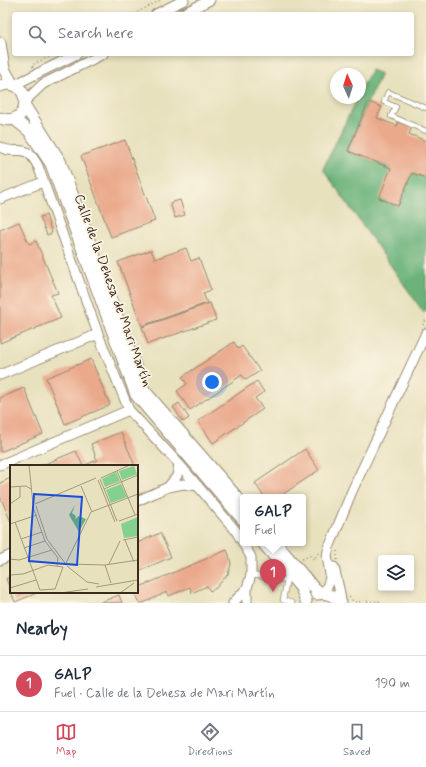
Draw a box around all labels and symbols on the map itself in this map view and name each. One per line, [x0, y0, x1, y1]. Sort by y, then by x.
north arrow [330, 68, 366, 104]
street label: Calle de la Dehesa de Mari Martín [70, 192, 156, 389]
your location [202, 372, 222, 392]
inset map [10, 465, 138, 593]
pin: 1 [260, 559, 286, 592]

